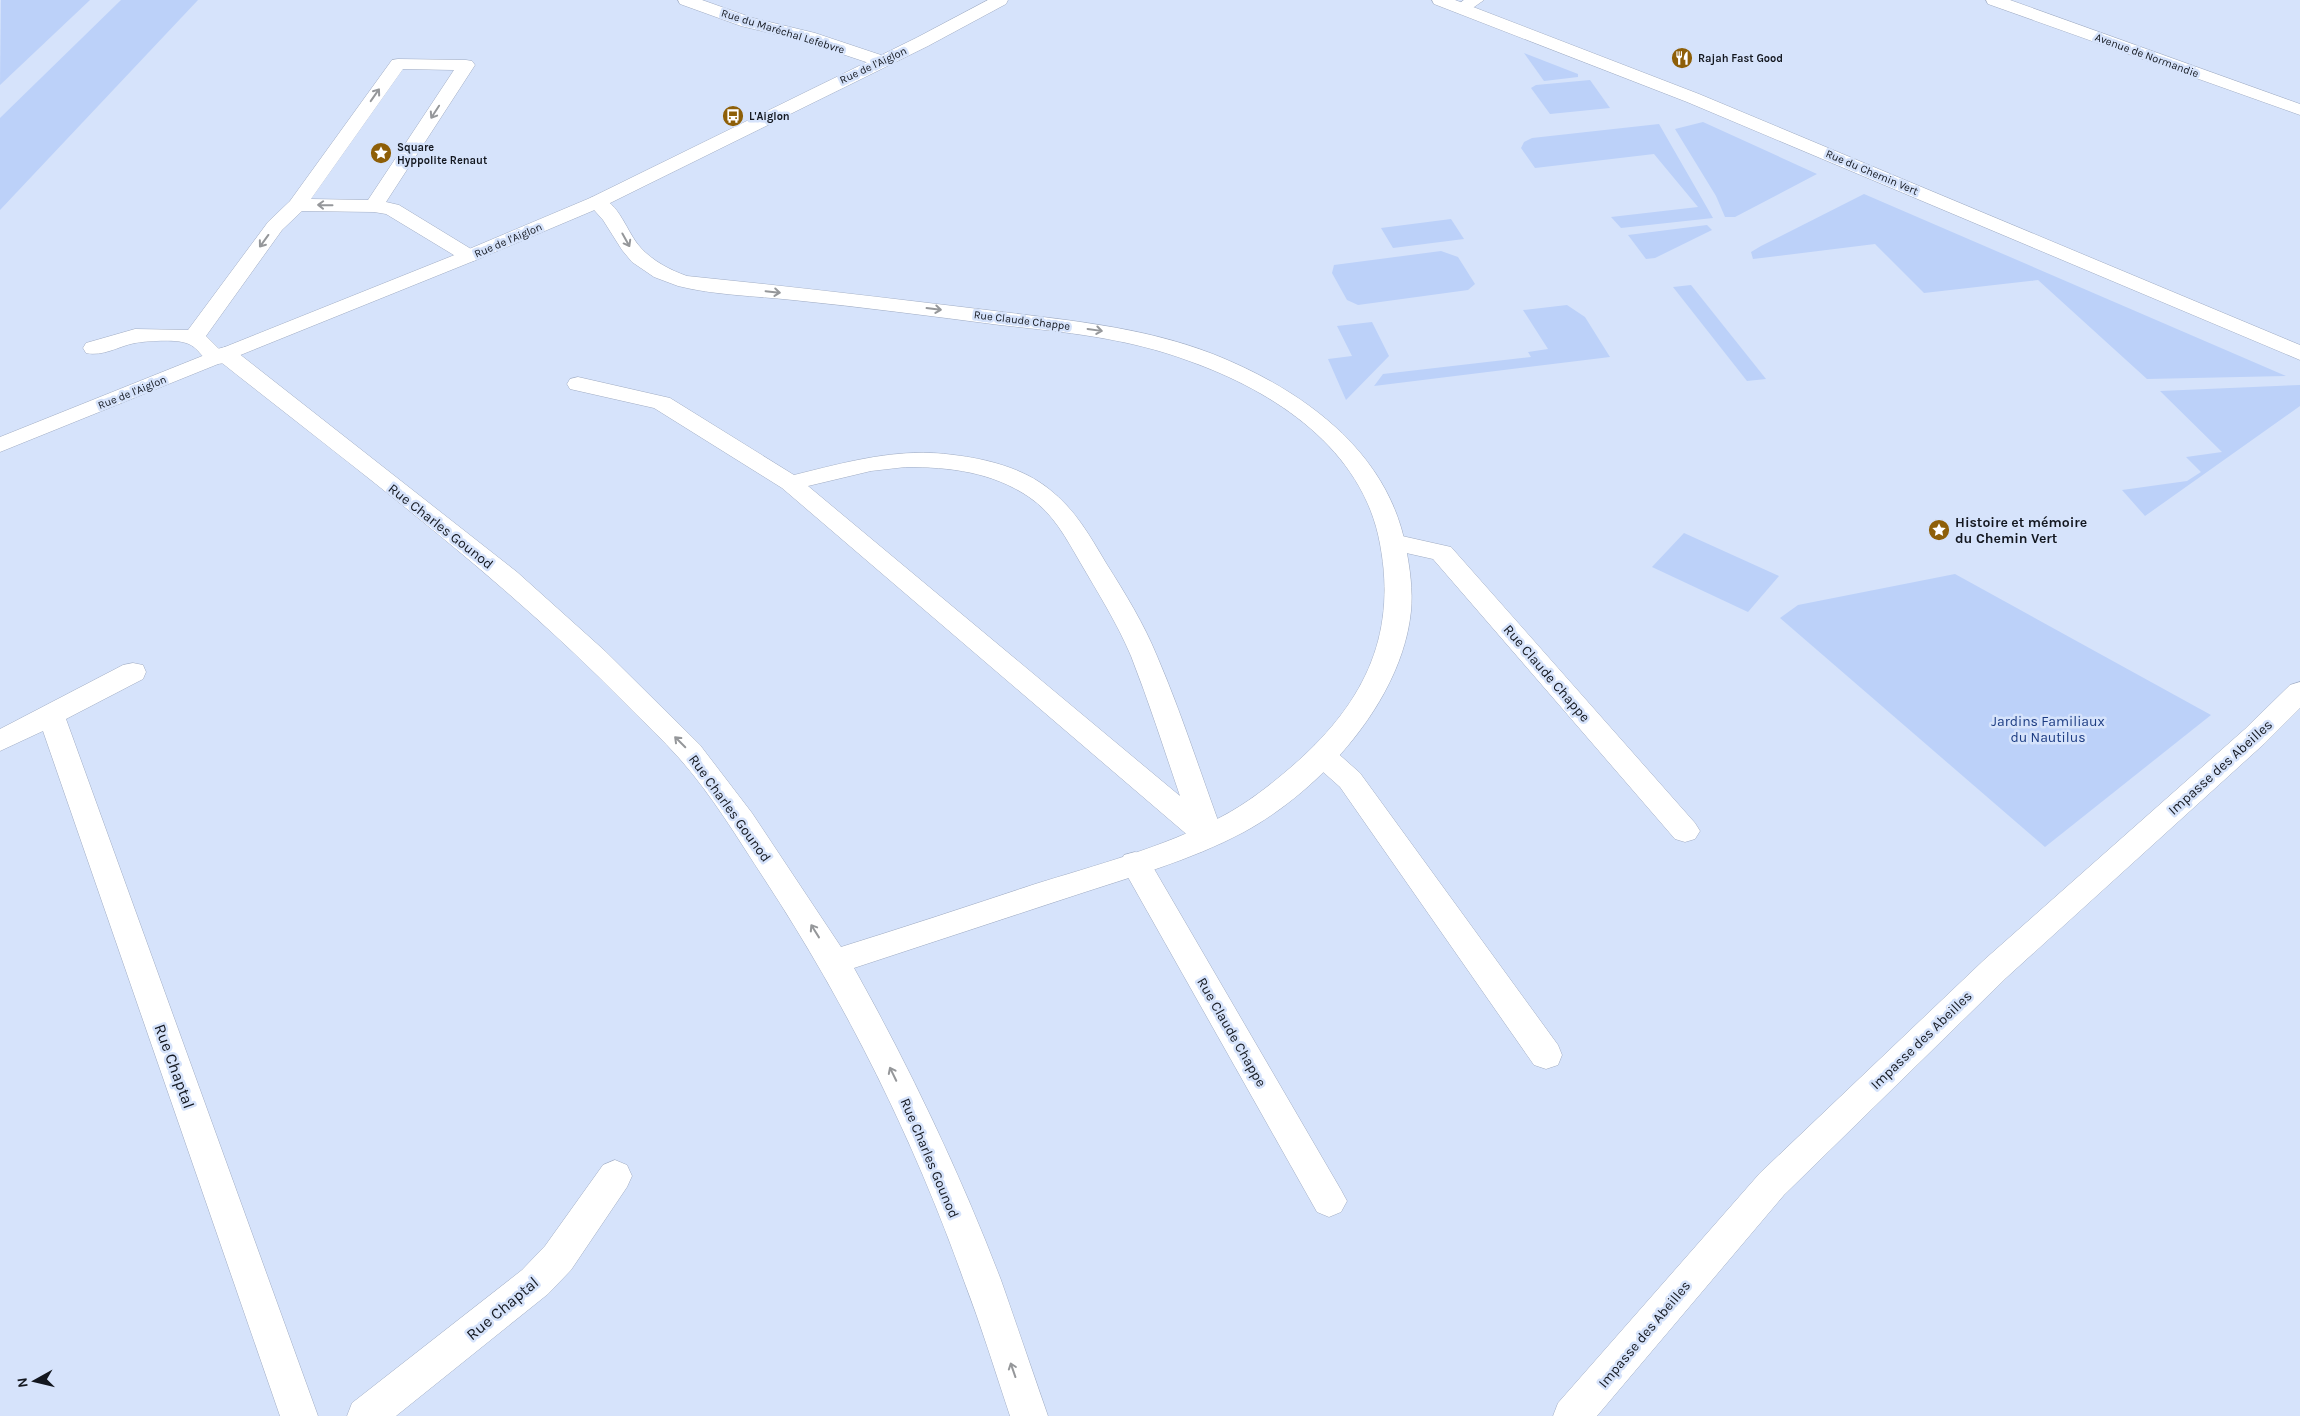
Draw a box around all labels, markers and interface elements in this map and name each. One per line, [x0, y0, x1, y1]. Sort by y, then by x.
street label: Rue du Maréchal Lefebvre [720, 6, 846, 57]
street label: Avenue de Normandie [2093, 31, 2201, 80]
street label: Rue de l'Aiglon [838, 44, 909, 87]
restaurant icon: Rajah Fast Good [1670, 46, 1694, 70]
place label: Rajah Fast Good [1698, 52, 1783, 65]
one-way arrow [370, 88, 380, 102]
bus stop icon: L'Aiglon [721, 104, 745, 128]
one-way arrow [430, 105, 441, 119]
place label: L'Aiglon [749, 110, 790, 123]
place icon: Square Hyppolite Renaut [369, 141, 393, 165]
place label: Square Hyppolite Renaut [397, 141, 488, 167]
street label: Rue du Chemin Vert [1824, 147, 1920, 198]
one-way arrow [318, 201, 334, 210]
street label: Rue de l'Aiglon [472, 220, 544, 261]
one-way arrow [622, 232, 631, 247]
one-way arrow [259, 234, 270, 247]
one-way arrow [764, 287, 780, 296]
one-way arrow [926, 305, 942, 315]
street label: Rue Claude Chappe [973, 308, 1071, 333]
one-way arrow [1087, 325, 1103, 335]
street label: Rue de l'Aiglon [96, 373, 168, 412]
street label: Rue Charles Gounod [385, 480, 497, 573]
place label: Histoire et mémoire du Chemin Vert [1955, 514, 2087, 547]
place icon: Histoire et mémoire du Chemin Vert [1927, 518, 1951, 542]
street label: Rue Claude Chappe [1500, 621, 1594, 725]
park label: Jardins Familiaux du Nautilus [1991, 713, 2105, 746]
street label: Impasse des Abeilles [2165, 716, 2276, 819]
one-way arrow [674, 736, 686, 748]
street label: Rue Charles Gounod [685, 751, 774, 865]
one-way arrow [809, 925, 819, 939]
street label: Rue Claude Chappe [1193, 975, 1270, 1090]
street label: Impasse des Abeilles [1867, 988, 1976, 1093]
street label: Rue Chaptal [150, 1021, 199, 1111]
one-way arrow [888, 1066, 898, 1081]
street label: Rue Charles Gounod [897, 1096, 963, 1221]
street label: Rue Chaptal [462, 1273, 542, 1344]
street label: Impasse des Abeilles [1595, 1277, 1694, 1391]
north arrow [10, 1356, 60, 1406]
one-way arrow [1008, 1363, 1017, 1378]
text: N [14, 1377, 32, 1389]

